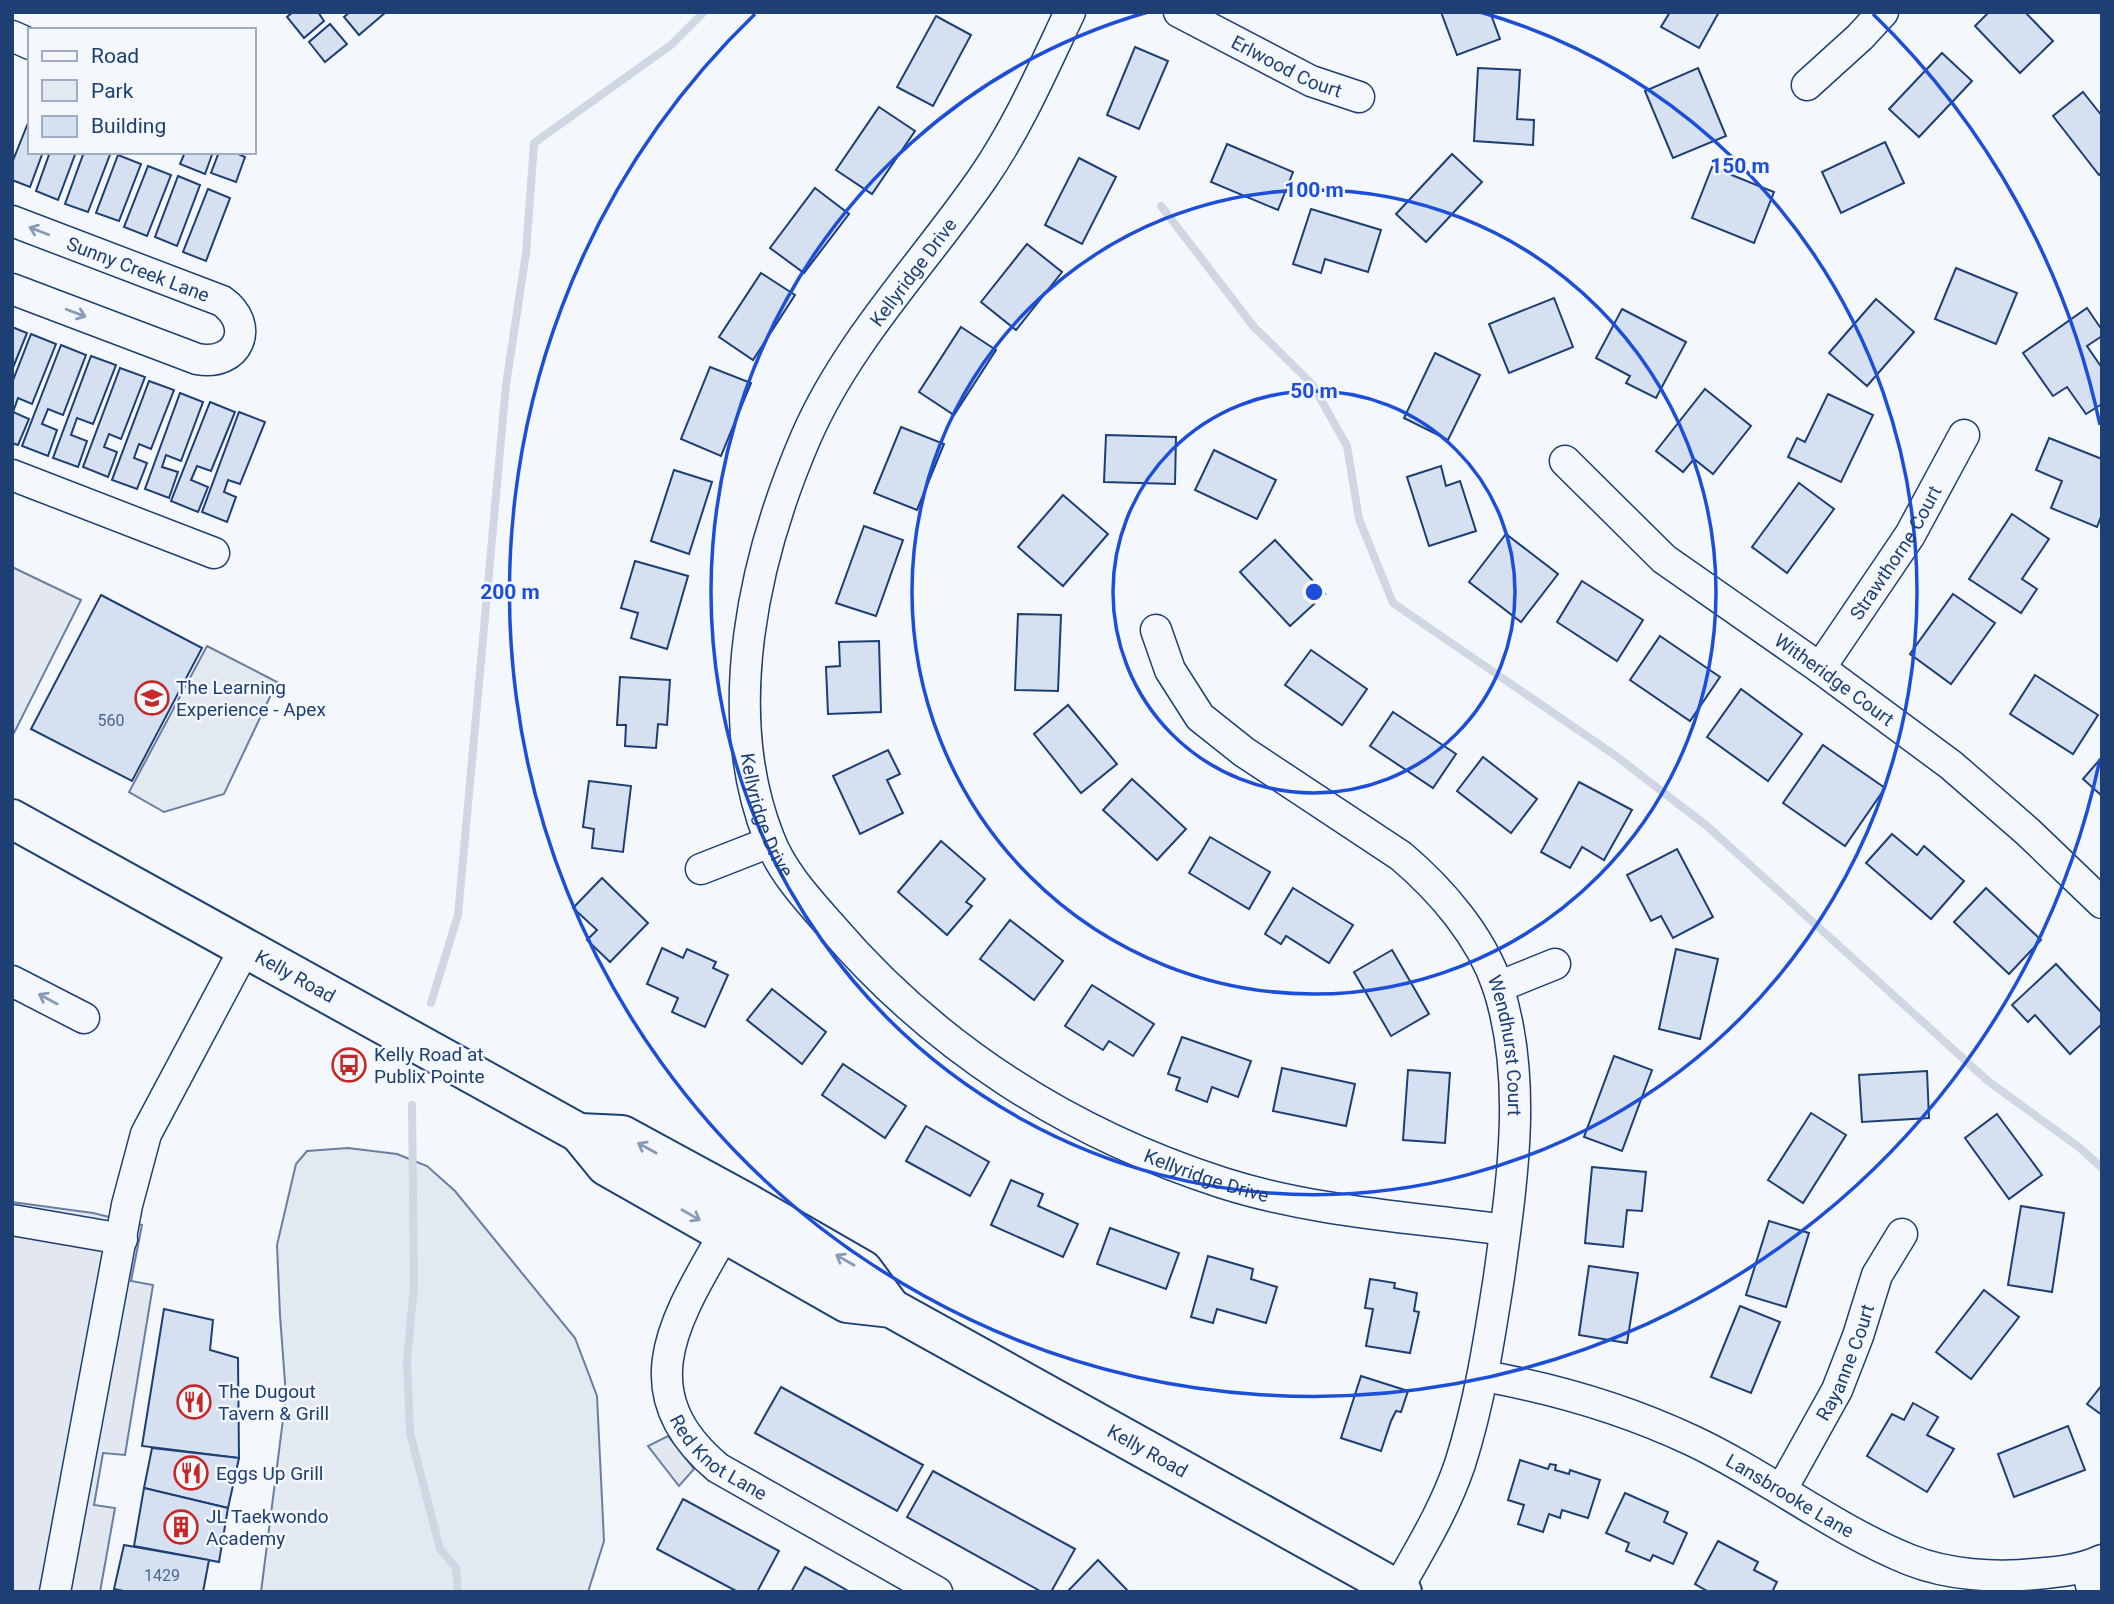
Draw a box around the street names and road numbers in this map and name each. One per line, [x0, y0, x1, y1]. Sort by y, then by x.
street label: Erlwood Court [1227, 30, 1345, 103]
street label: Kellyridge Drive [865, 214, 962, 331]
street label: Sunny Creek Lane [63, 232, 213, 307]
street label: Strawthorne Court [1845, 482, 1946, 624]
street label: Witheridge Court [1770, 629, 1899, 731]
street label: Kellyridge Drive [736, 752, 798, 882]
street label: Kelly Road [251, 945, 339, 1008]
street label: Wendhurst Court [1483, 972, 1526, 1116]
street label: Kellyridge Drive [1141, 1144, 1271, 1207]
street label: Rayanne Court [1811, 1302, 1879, 1425]
street label: Red Knot Lane [665, 1411, 771, 1505]
street label: Kelly Road [1103, 1420, 1192, 1483]
street label: Lansbrooke Lane [1722, 1449, 1858, 1543]

